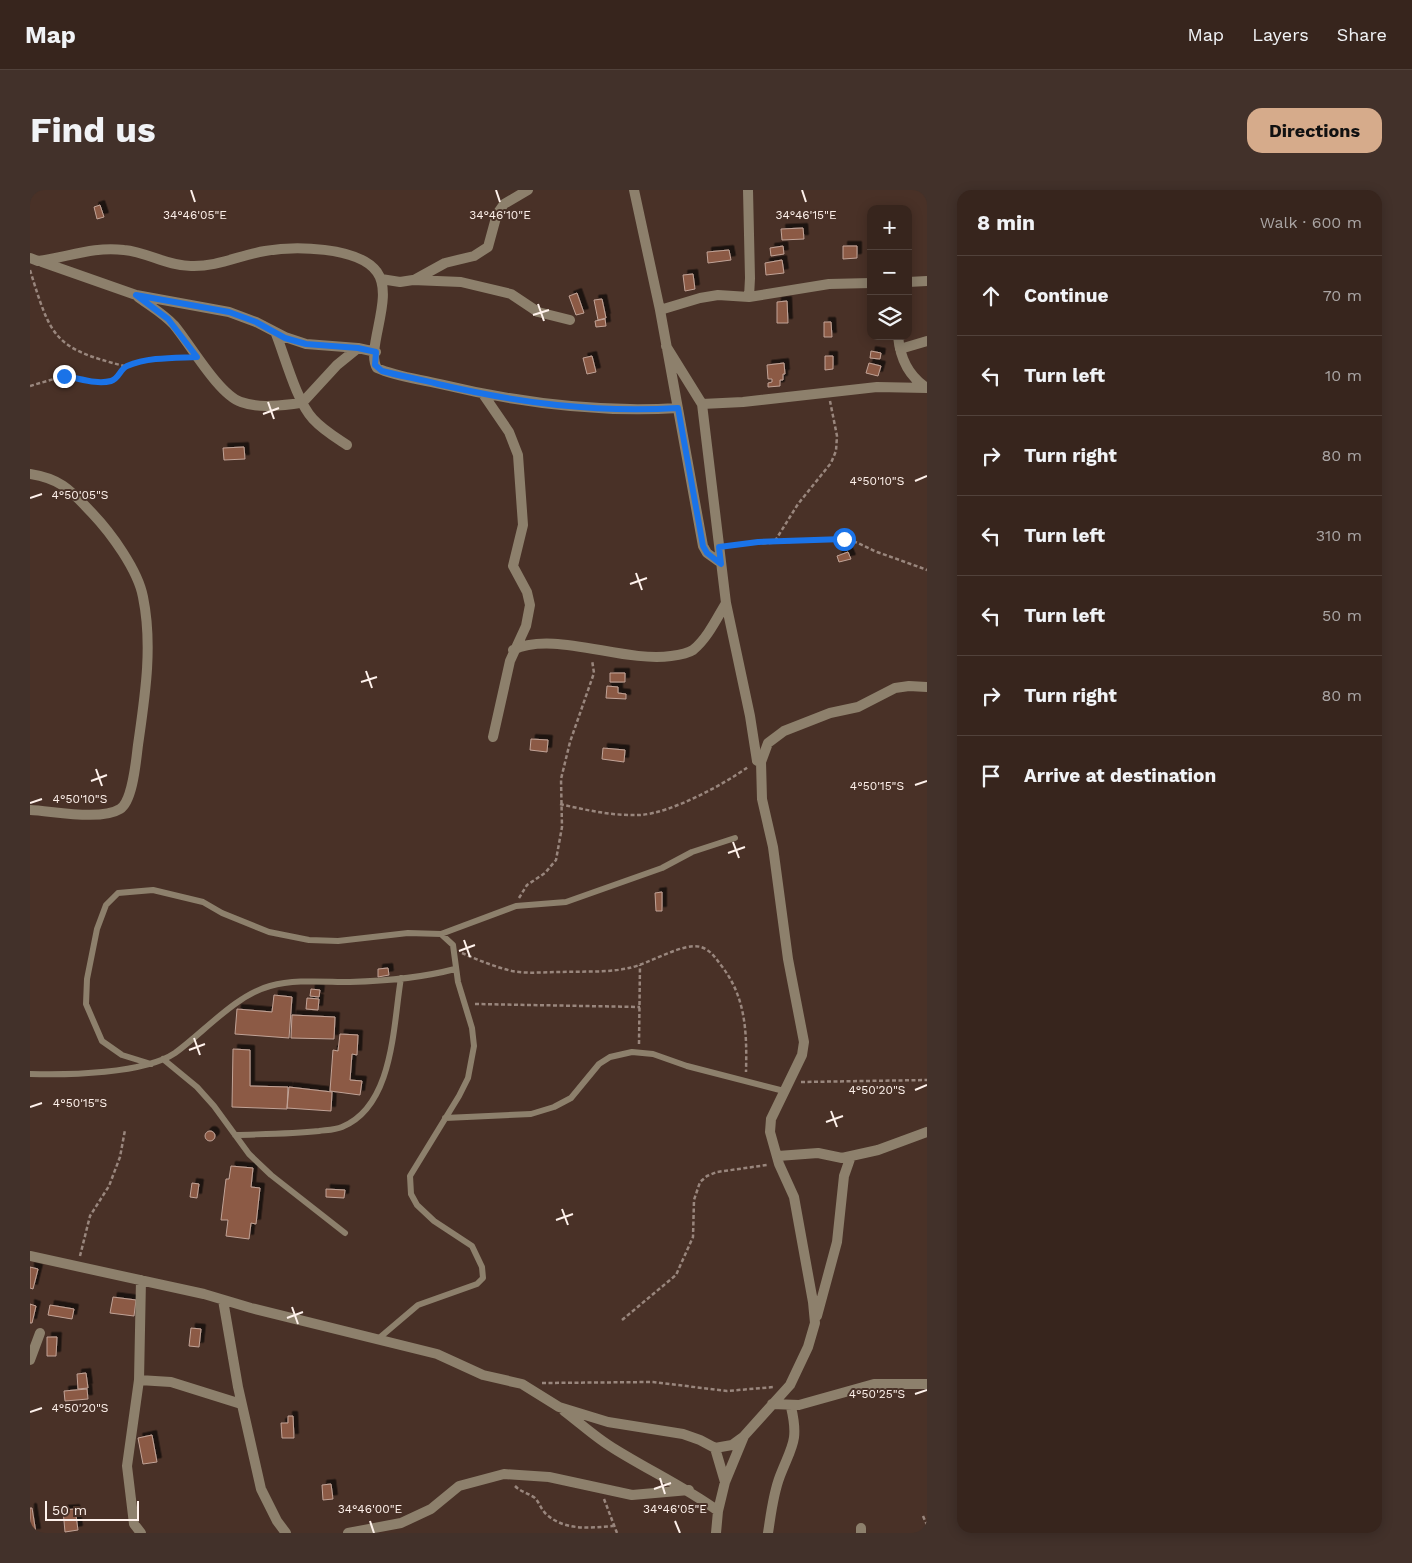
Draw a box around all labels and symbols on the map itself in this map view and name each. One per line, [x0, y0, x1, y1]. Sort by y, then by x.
text: 34°46'05"E [163, 208, 227, 222]
text: 34°46'10"E [469, 208, 531, 222]
text: 34°46'15"E [775, 208, 837, 222]
route end [53, 365, 76, 388]
text: 4°50'10"S [850, 474, 904, 488]
text: 4°50'05"S [51, 488, 109, 502]
route start [833, 528, 856, 551]
text: 4°50'15"S [850, 779, 904, 793]
text: 4°50'10"S [53, 792, 107, 806]
text: 4°50'20"S [848, 1083, 906, 1097]
text: 4°50'15"S [53, 1096, 107, 1110]
text: 4°50'25"S [849, 1387, 905, 1401]
text: 4°50'20"S [51, 1401, 109, 1415]
scale bar [45, 1498, 139, 1521]
text: 34°46'00"E [338, 1502, 403, 1516]
text: 34°46'05"E [643, 1502, 707, 1516]

